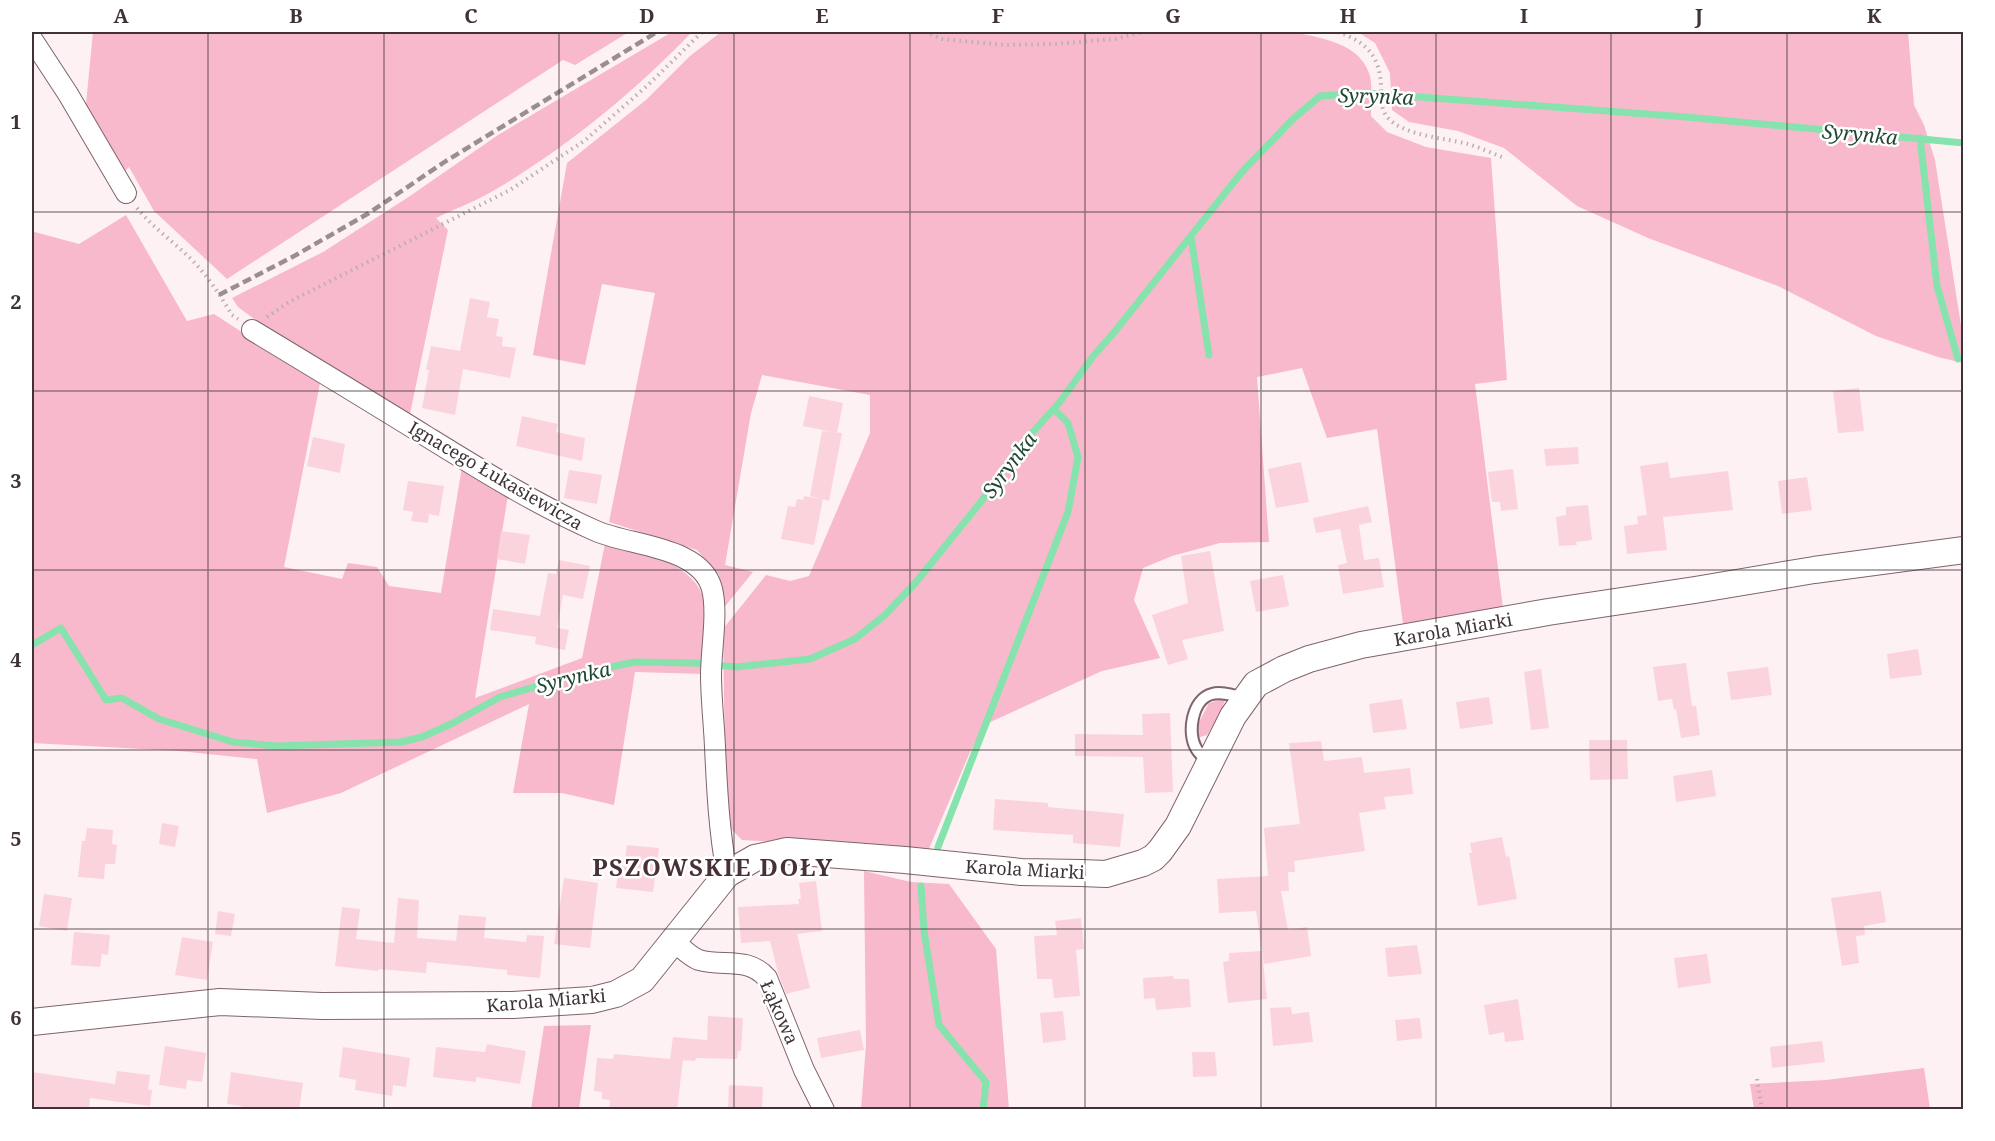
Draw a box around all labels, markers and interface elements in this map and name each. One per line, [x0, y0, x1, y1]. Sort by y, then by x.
text: A [113, 2, 129, 29]
text: B [289, 2, 303, 29]
text: C [464, 2, 478, 29]
text: D [639, 2, 655, 29]
text: E [815, 2, 829, 29]
text: F [992, 2, 1004, 29]
text: G [1165, 2, 1181, 29]
text: H [1340, 2, 1356, 29]
text: I [1520, 2, 1528, 29]
text: J [1694, 2, 1703, 29]
text: K [1867, 2, 1882, 29]
water label: Syrynka [1338, 81, 1415, 111]
text: 1 [10, 108, 22, 135]
water label: Syrynka [1821, 117, 1899, 151]
text: 2 [10, 288, 22, 315]
street label: Ignacego Łukasiewicza [404, 415, 588, 535]
water label: Syrynka [975, 426, 1043, 503]
text: 3 [10, 467, 22, 494]
street label: Karola Miarki [1392, 607, 1514, 651]
text: 4 [10, 646, 22, 673]
water label: Syrynka [533, 655, 613, 699]
text: 5 [10, 825, 22, 852]
district label: PSZOWSKIE DOŁY [592, 850, 834, 883]
street label: Karola Miarki [965, 854, 1086, 884]
street label: Łąkowa [755, 976, 805, 1048]
street label: Karola Miarki [485, 983, 607, 1017]
text: 6 [10, 1004, 22, 1031]

